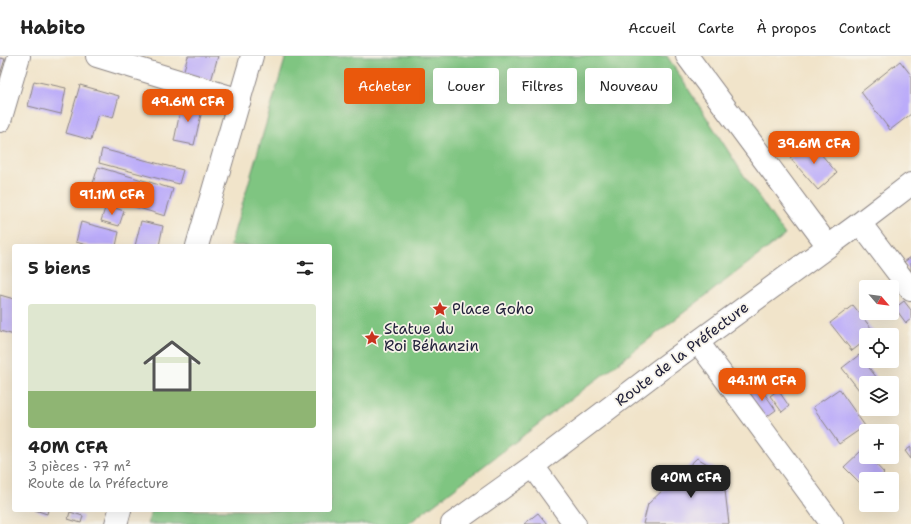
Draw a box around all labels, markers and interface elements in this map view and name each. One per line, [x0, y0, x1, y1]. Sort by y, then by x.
text: Habito [20, 15, 85, 40]
text: Accueil [628, 19, 676, 37]
text: Carte [698, 19, 734, 37]
text: À propos [756, 19, 817, 37]
text: Contact [839, 19, 891, 37]
chip: Acheter [344, 68, 425, 104]
chip: Louer [433, 68, 499, 104]
chip: Filtres [507, 68, 577, 104]
chip: Nouveau [585, 68, 672, 104]
pin: 49.6M CFA [142, 89, 234, 123]
text: 49.6M CFA [151, 93, 225, 110]
pin: 39.6M CFA [768, 131, 860, 165]
text: 39.6M CFA [777, 135, 851, 152]
pin: 91.1M CFA [66, 182, 158, 216]
text: 91.1M CFA [79, 186, 145, 203]
text: 5 biens [28, 257, 91, 279]
icon: filters [294, 257, 316, 279]
north arrow [859, 280, 899, 320]
map controls [859, 280, 899, 512]
street label: Route de la Préfecture [611, 297, 753, 411]
place label: Place Goho [452, 299, 534, 319]
place icon: Place Goho [431, 300, 449, 318]
place label: Statue du Roi Béhanzin [384, 319, 479, 356]
button: locate [859, 328, 899, 368]
place icon: Statue du Roi Béhanzin [363, 329, 381, 347]
icon: home [136, 330, 208, 402]
pin: 44.1M CFA [716, 368, 808, 402]
text: 44.1M CFA [728, 372, 797, 389]
button: layers [859, 376, 899, 416]
button: + [859, 424, 899, 464]
text: 40M CFA [28, 436, 108, 458]
text: 3 pièces · 77 m² [28, 458, 131, 475]
pin: 40M CFA [654, 465, 728, 499]
text: 40M CFA [660, 469, 722, 486]
button: − [859, 472, 899, 512]
text: Route de la Préfecture [28, 475, 169, 492]

